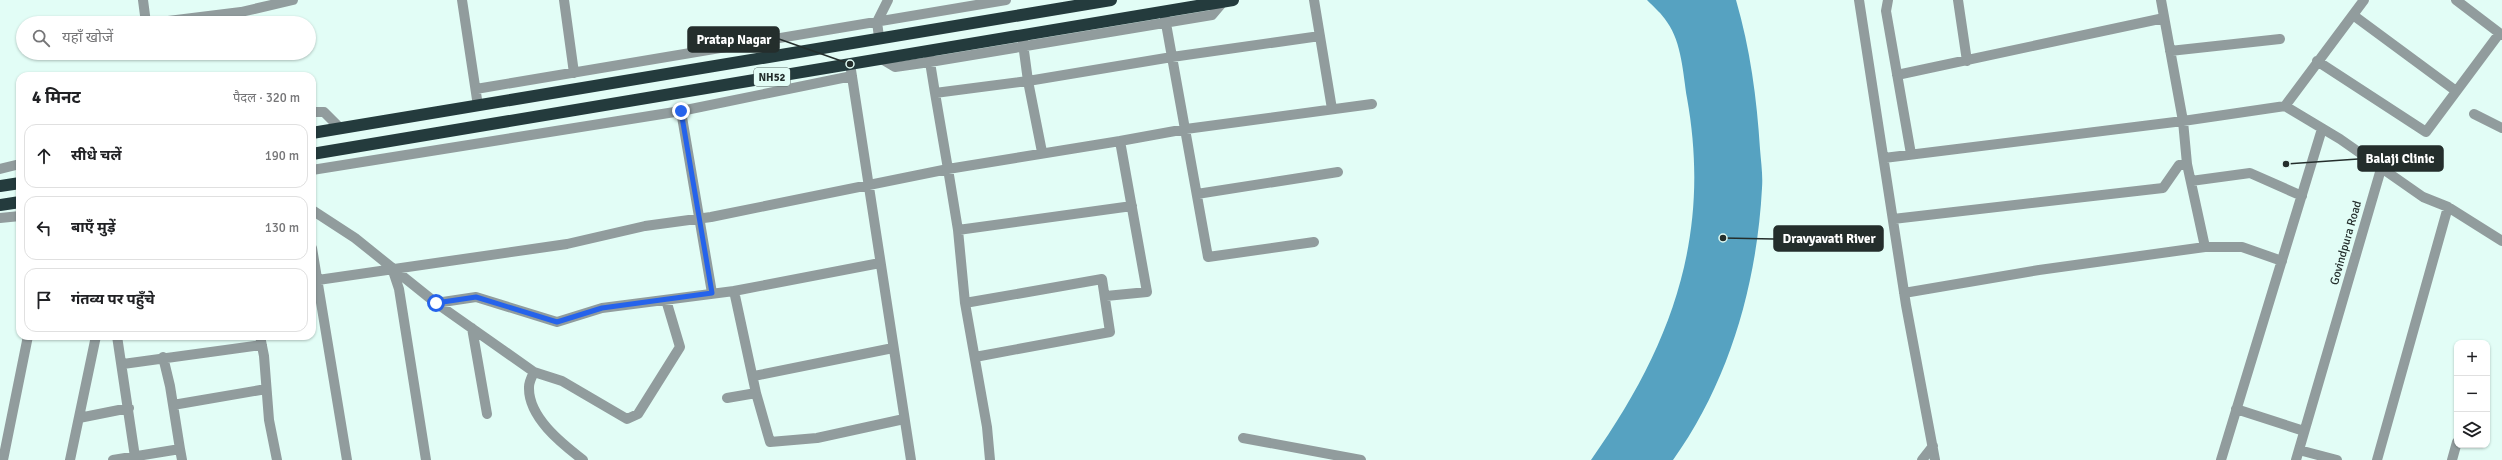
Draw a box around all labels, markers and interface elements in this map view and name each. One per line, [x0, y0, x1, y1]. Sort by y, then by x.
search box [16, 16, 316, 60]
icon: search [30, 27, 52, 49]
callout: Pratap Nagar [688, 27, 779, 52]
text: यहाँ खोजें [62, 28, 113, 46]
text: Pratap Nagar [697, 32, 772, 48]
road number: NH52 [754, 68, 790, 86]
text: 4 मिनट [32, 87, 81, 108]
text: पैदल · 320 m [233, 90, 300, 106]
route end [672, 102, 690, 120]
icon: ahead [33, 145, 55, 167]
text: सीधे चलें [71, 146, 122, 164]
callout: Balaji Clinic [2358, 146, 2443, 171]
text: 190 m [265, 148, 299, 164]
text: Balaji Clinic [2365, 151, 2435, 167]
street label: Govindpura Road [2327, 199, 2365, 287]
icon: left [33, 217, 55, 239]
text: बाएँ मुड़ें [71, 218, 115, 236]
text: 130 m [265, 220, 299, 236]
callout: Dravyavati River [1774, 226, 1883, 251]
text: Dravyavati River [1782, 231, 1876, 247]
icon: arrive [33, 289, 55, 311]
text: गंतव्य पर पहुँचे [71, 290, 155, 308]
route start [427, 294, 445, 312]
map controls [2454, 340, 2490, 448]
button: + [2454, 340, 2490, 376]
button: − [2454, 376, 2490, 412]
button: layers [2454, 412, 2490, 448]

